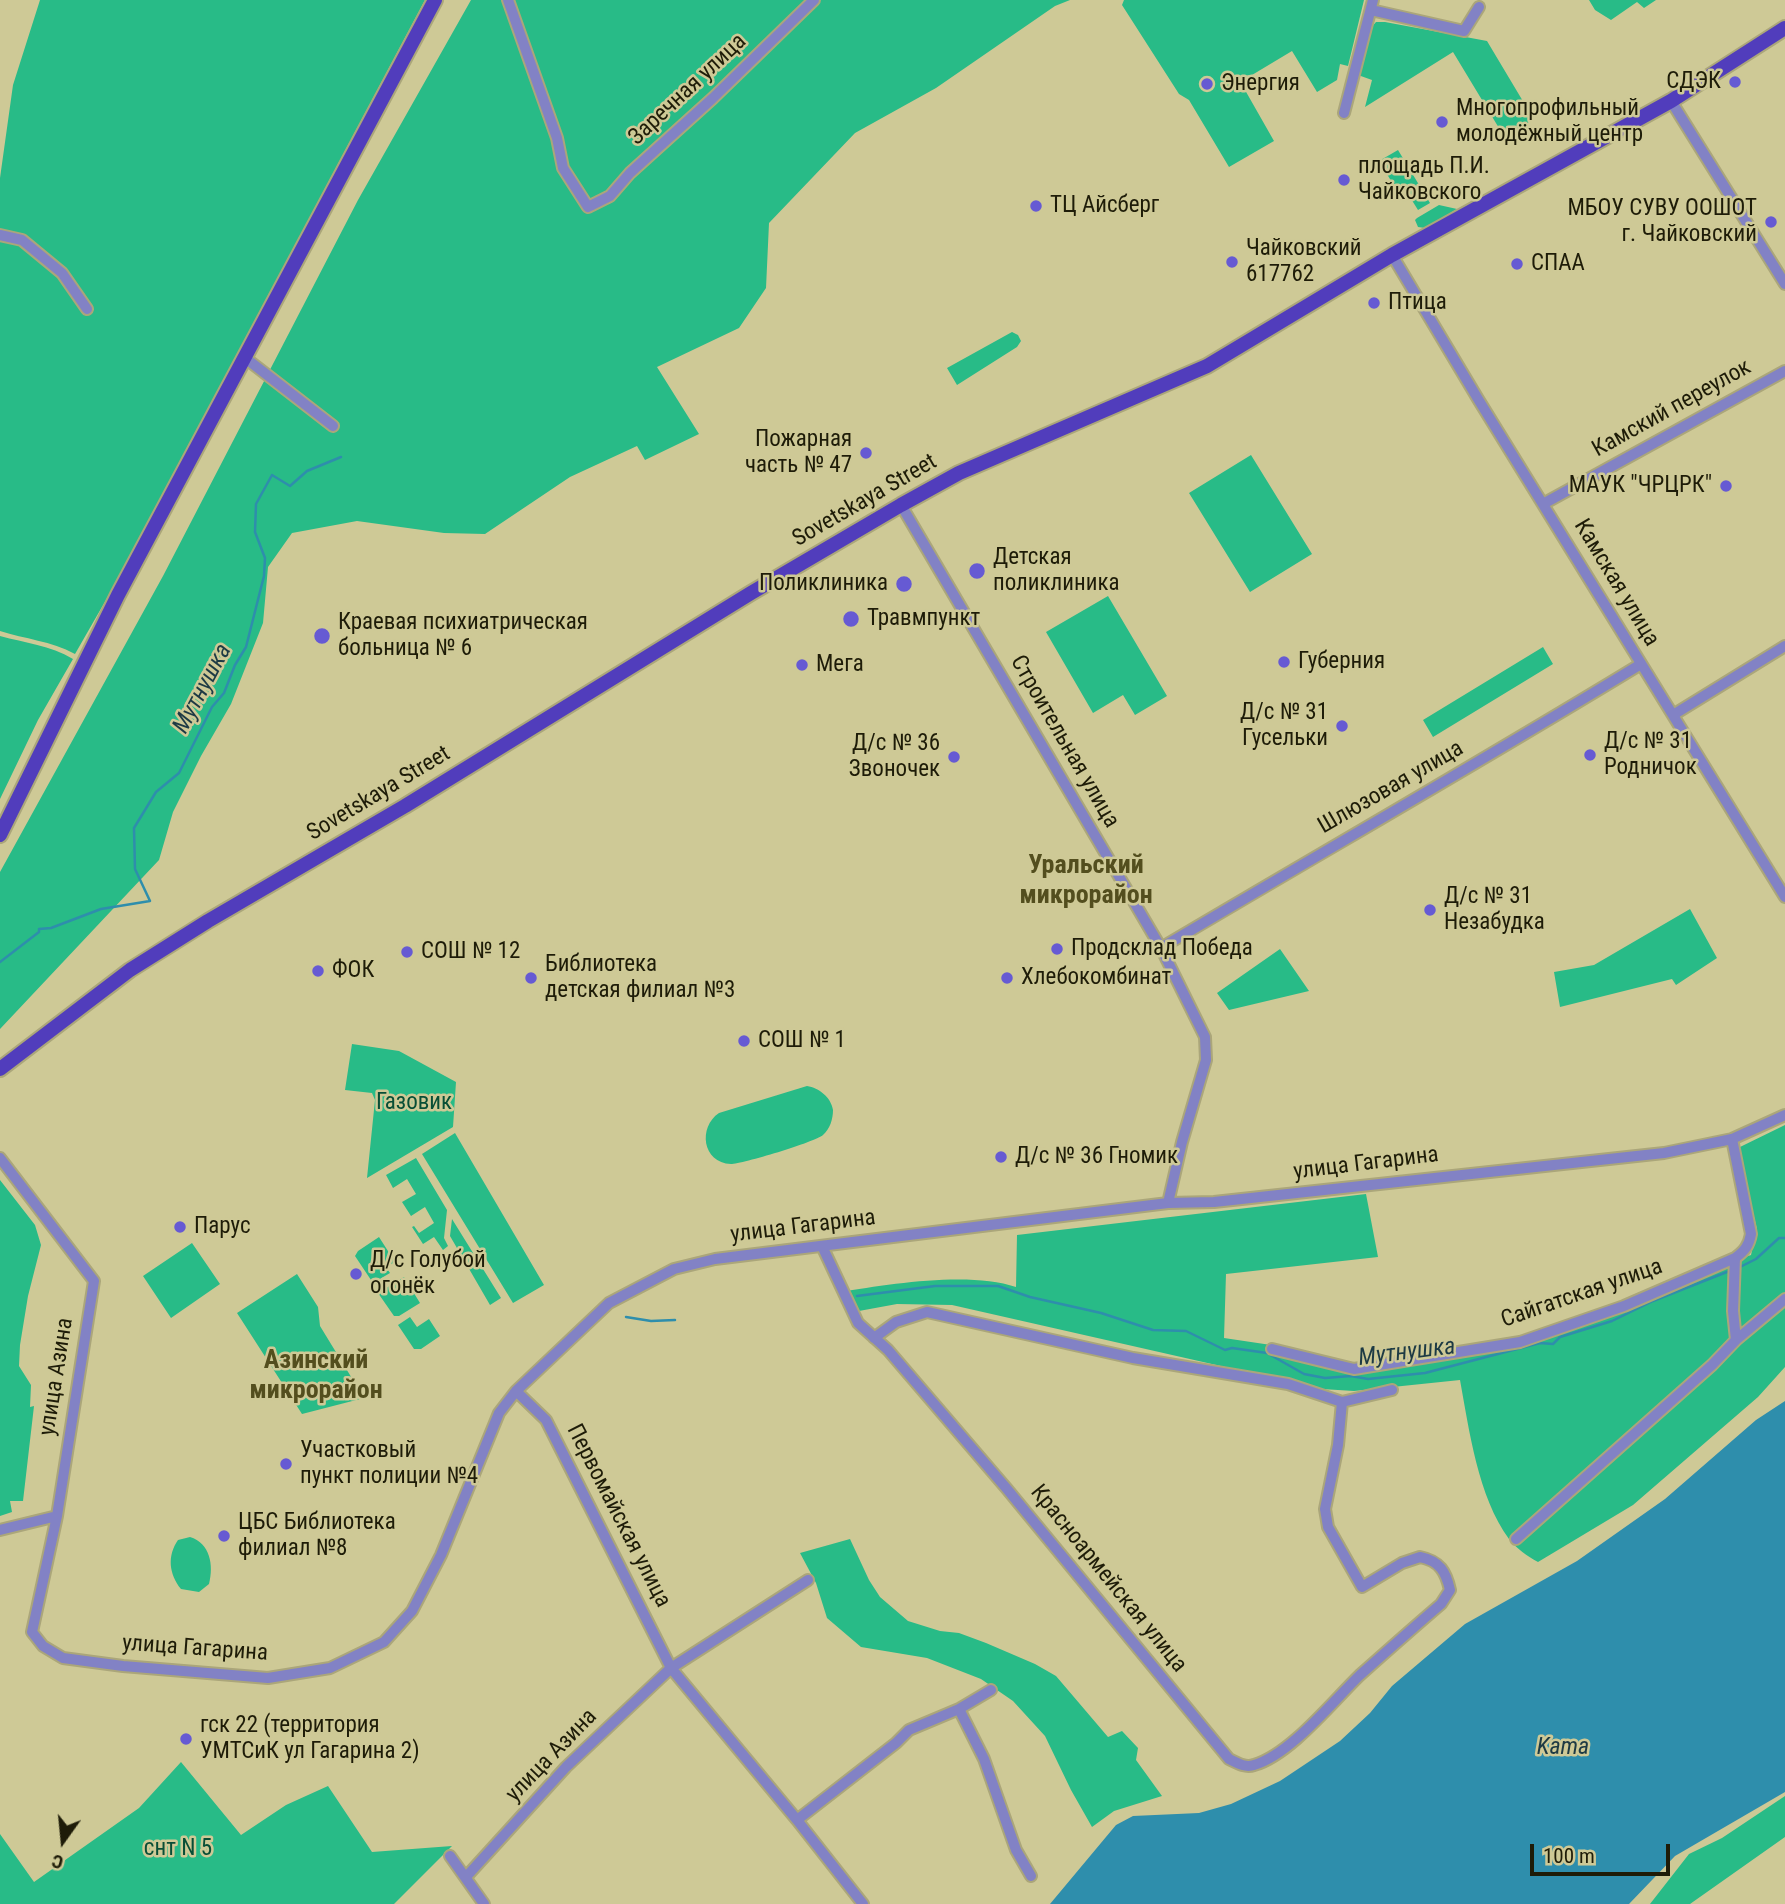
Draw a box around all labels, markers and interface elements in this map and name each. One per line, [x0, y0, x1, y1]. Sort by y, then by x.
street label: Заречная улица [623, 28, 753, 152]
place label: СДЭК [1666, 68, 1721, 96]
place label: Энергия [1221, 70, 1300, 98]
marker: СДЭК [1727, 74, 1743, 90]
marker: Энергия [1199, 76, 1215, 92]
place label: Многопрофильный молодёжный центр [1456, 95, 1643, 149]
marker: Многопрофильный молодёжный центр [1434, 114, 1450, 130]
place label: площадь П.И. Чайковского [1358, 153, 1490, 207]
marker: площадь П.И. Чайковского [1336, 172, 1352, 188]
place label: ТЦ Айсберг [1050, 192, 1159, 220]
place label: МБОУ СУВУ ООШОТ г. Чайковский [1567, 195, 1757, 249]
marker: ТЦ Айсберг [1028, 198, 1044, 214]
marker: МБОУ СУВУ ООШОТ г. Чайковский [1763, 214, 1779, 230]
place label: Чайковский 617762 [1246, 235, 1362, 289]
place label: СПАА [1531, 250, 1585, 278]
marker: Чайковский 617762 [1224, 254, 1240, 270]
marker: СПАА [1509, 256, 1525, 272]
place label: Птица [1388, 289, 1447, 317]
marker: Птица [1366, 295, 1382, 311]
street label: Камский переулок [1588, 354, 1756, 464]
place label: Пожарная часть № 47 [745, 426, 852, 480]
marker: Пожарная часть № 47 [858, 445, 874, 461]
street label: Sovetskaya Street [788, 449, 942, 553]
place label: МАУК "ЧРЦРК" [1569, 472, 1712, 500]
marker: МАУК "ЧРЦРК" [1718, 478, 1734, 494]
street label: Камская улица [1567, 514, 1665, 652]
place label: Детская поликлиника [993, 544, 1120, 598]
marker: Детская поликлиника [967, 561, 987, 581]
place label: Поликлиника [759, 570, 888, 598]
marker: Поликлиника [894, 574, 914, 594]
place label: Травмпункт [867, 605, 980, 633]
place label: Краевая психиатрическая больница № 6 [338, 609, 588, 663]
marker: Травмпункт [841, 609, 861, 629]
marker: Краевая психиатрическая больница № 6 [312, 626, 332, 646]
water label: Мутнушка [167, 639, 239, 739]
place label: Губерния [1298, 648, 1385, 676]
place label: Мега [816, 651, 864, 679]
street label: Строительная улица [1003, 651, 1125, 833]
marker: Губерния [1276, 654, 1292, 670]
marker: Мега [794, 657, 810, 673]
place label: Д/с № 31 Гусельки [1240, 699, 1328, 753]
marker: Д/с № 31 Гусельки [1334, 718, 1350, 734]
place label: Д/с № 31 Родничок [1604, 728, 1697, 782]
place label: Д/с № 36 Звоночек [849, 730, 940, 784]
street label: Шлюзовая улица [1313, 735, 1469, 841]
street label: Sovetskaya Street [303, 740, 455, 848]
marker: Д/с № 31 Родничок [1582, 747, 1598, 763]
marker: Д/с № 36 Звоночек [946, 749, 962, 765]
district label: Уральский микрорайон [1019, 850, 1153, 912]
place label: Д/с № 31 Незабудка [1444, 883, 1545, 937]
marker: Д/с № 31 Незабудка [1422, 902, 1438, 918]
place label: Продсклад Победа [1071, 935, 1253, 963]
place label: СОШ № 12 [421, 938, 520, 966]
marker: Продсклад Победа [1049, 941, 1065, 957]
marker: СОШ № 12 [399, 944, 415, 960]
place label: Библиотека детская филиал №3 [545, 951, 735, 1005]
place label: ФОК [332, 957, 374, 985]
marker: ФОК [310, 963, 326, 979]
place label: Хлебокомбинат [1021, 964, 1171, 992]
marker: Библиотека детская филиал №3 [523, 970, 539, 986]
marker: Хлебокомбинат [999, 970, 1015, 986]
place label: СОШ № 1 [758, 1027, 846, 1055]
marker: СОШ № 1 [736, 1033, 752, 1049]
park label: Газовик [376, 1089, 452, 1117]
street label: улица Гагарина [1292, 1141, 1440, 1187]
place label: Д/с № 36 Гномик [1015, 1143, 1178, 1171]
marker: Д/с № 36 Гномик [993, 1149, 1009, 1165]
street label: улица Гагарина [729, 1204, 877, 1250]
place label: Парус [194, 1213, 251, 1241]
marker: Парус [172, 1219, 188, 1235]
place label: Д/с Голубой огонёк [370, 1247, 486, 1301]
street label: Сайгатская улица [1498, 1253, 1666, 1335]
marker: Д/с Голубой огонёк [348, 1266, 364, 1282]
street label: улица Азина [34, 1316, 80, 1438]
water label: Мутнушка [1357, 1333, 1457, 1373]
district label: Азинский микрорайон [249, 1345, 383, 1406]
street label: Первомайская улица [560, 1420, 676, 1612]
place label: Участковый пункт полиции №4 [300, 1437, 478, 1491]
marker: Участковый пункт полиции №4 [278, 1456, 294, 1472]
street label: Красноармейская улица [1024, 1480, 1192, 1678]
place label: ЦБС Библиотека филиал №8 [238, 1509, 396, 1563]
marker: ЦБС Библиотека филиал №8 [216, 1528, 232, 1544]
street label: улица Гагарина [121, 1630, 269, 1668]
street label: улица Азина [501, 1704, 603, 1808]
place label: гск 22 (территория УМТСиК ул Гагарина 2) [200, 1712, 420, 1766]
marker: гск 22 (территория УМТСиК ул Гагарина 2) [178, 1731, 194, 1747]
water label: Kama [1537, 1734, 1589, 1762]
north arrow [28, 1806, 98, 1876]
scale bar [1533, 1830, 1673, 1874]
park label: снт N 5 [144, 1835, 212, 1863]
text: 100 m [1543, 1844, 1595, 1868]
text: С [49, 1849, 66, 1874]

